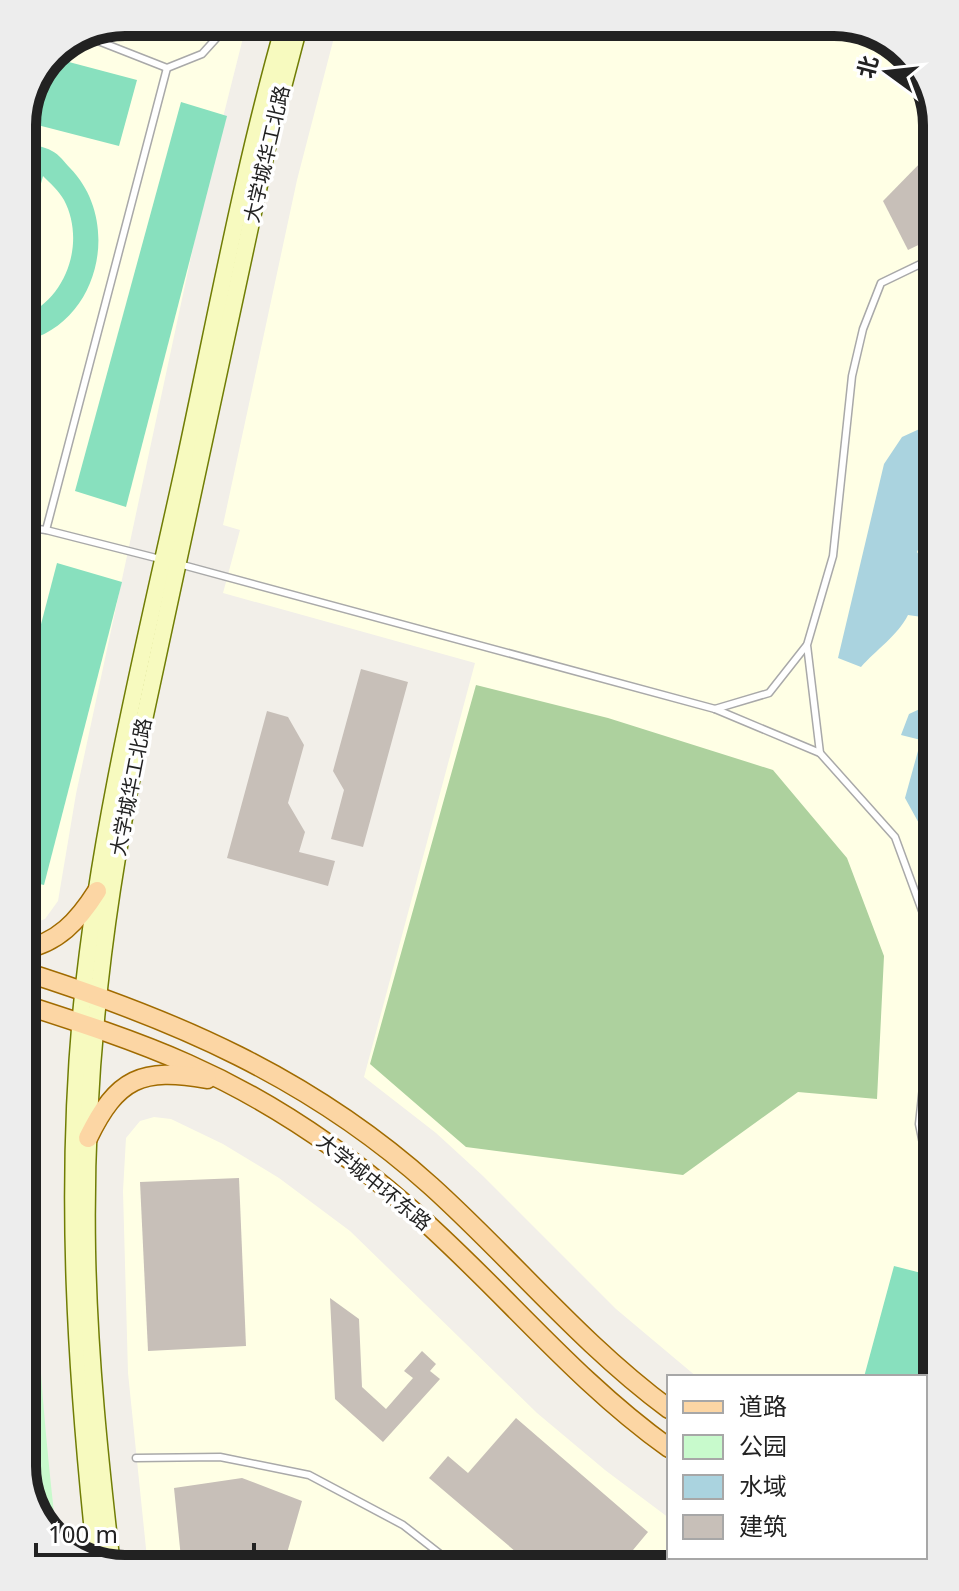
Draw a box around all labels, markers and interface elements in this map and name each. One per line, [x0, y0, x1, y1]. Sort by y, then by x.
north arrow [847, 32, 927, 112]
text: 北 [849, 52, 884, 81]
street label: 大学城华工北路 [238, 83, 295, 225]
street label: 大学城华工北路 [104, 716, 157, 858]
street label: 大学城中环东路 [311, 1127, 437, 1236]
legend [667, 1375, 927, 1559]
text: 道路 [739, 1389, 787, 1422]
text: 公园 [739, 1429, 787, 1462]
text: 水域 [739, 1469, 787, 1502]
scale bar [36, 1507, 254, 1557]
text: 建筑 [739, 1509, 787, 1542]
text: 100 m [48, 1517, 118, 1550]

